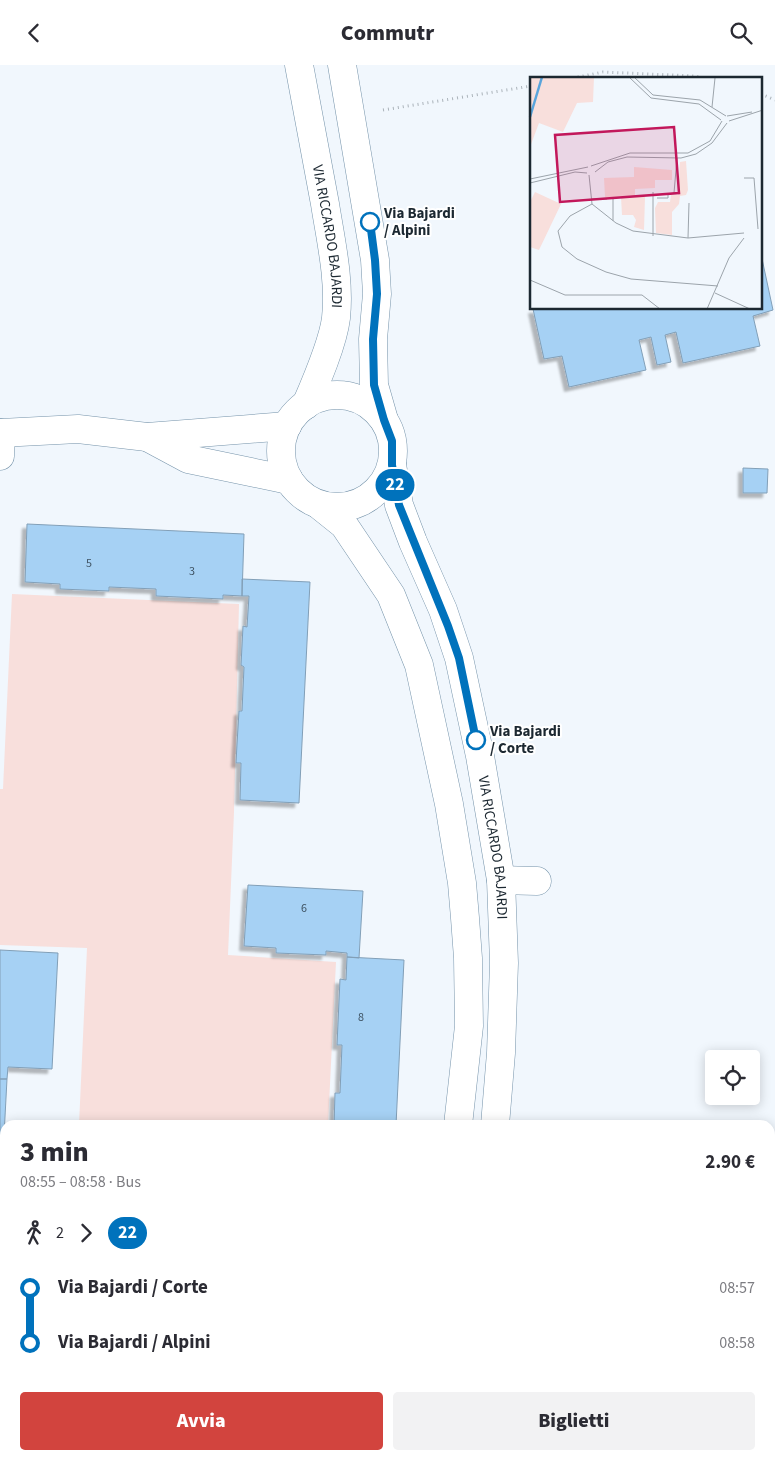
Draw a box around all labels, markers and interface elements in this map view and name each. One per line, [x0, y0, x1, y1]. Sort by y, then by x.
text: Commutr [341, 17, 434, 49]
icon: back [20, 19, 48, 47]
icon: search [727, 19, 755, 47]
inset map [530, 77, 762, 310]
street label: VIA RICCARDO BAJARDI [307, 163, 348, 309]
place label: Via Bajardi / Alpini [383, 203, 455, 241]
marker: Via Bajardi / Alpini [360, 212, 380, 232]
line badge: 22 [372, 469, 418, 501]
text: 22 [385, 472, 405, 497]
house number: 5 [86, 555, 92, 572]
house number: 3 [189, 563, 195, 580]
place label: Via Bajardi / Corte [489, 721, 561, 759]
marker: Via Bajardi / Corte [466, 730, 486, 750]
street label: VIA RICCARDO BAJARDI [473, 774, 513, 920]
house number: 6 [301, 900, 307, 917]
house number: 8 [358, 1009, 364, 1026]
map controls [705, 1050, 760, 1105]
button: locate [705, 1050, 760, 1105]
text: 3 min [20, 1132, 89, 1172]
text: 2.90 € [705, 1149, 755, 1176]
text: 08:55 – 08:58 · Bus [20, 1171, 141, 1193]
icon: walk [20, 1219, 48, 1247]
icon: forward [72, 1219, 100, 1247]
text: 22 [118, 1220, 137, 1245]
text: 2 [56, 1222, 64, 1244]
text: Via Bajardi / Corte [58, 1274, 208, 1301]
text: 08:57 [719, 1277, 755, 1299]
text: Via Bajardi / Alpini [58, 1329, 211, 1356]
text: 08:58 [719, 1332, 755, 1354]
button: Avvia [20, 1392, 383, 1450]
button: Biglietti [393, 1392, 755, 1450]

